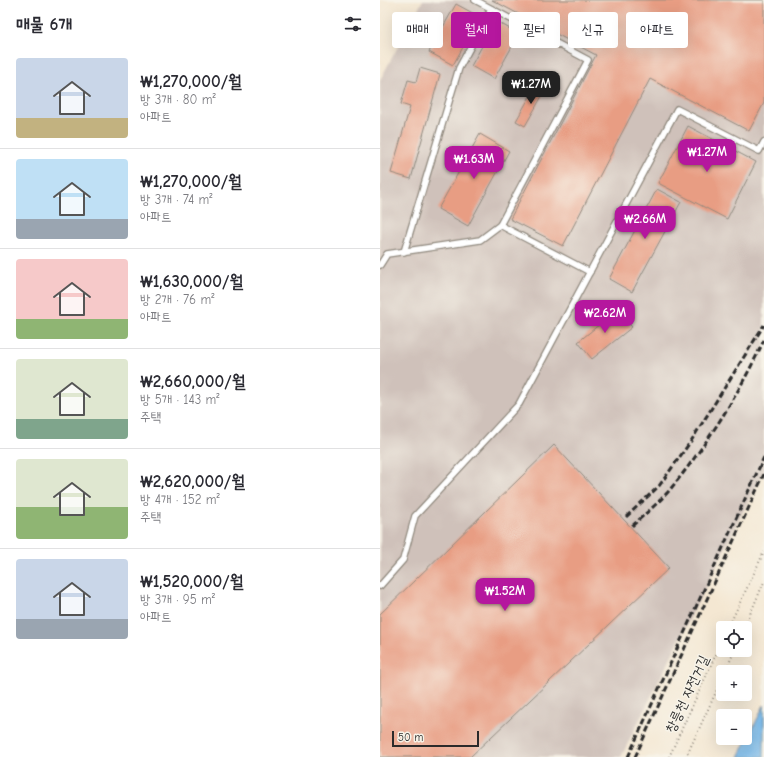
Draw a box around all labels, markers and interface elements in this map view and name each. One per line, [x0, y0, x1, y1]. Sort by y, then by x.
chip: 매매 [392, 12, 443, 48]
chip: 월세 [451, 12, 501, 48]
chip: 필터 [509, 12, 560, 48]
chip: 신규 [568, 12, 618, 48]
chip: 아파트 [626, 12, 688, 48]
icon: filters [342, 13, 364, 35]
text: 매물 6개 [16, 15, 72, 34]
pin: ₩1.27M [498, 71, 564, 105]
text: ₩1,270,000/월 [140, 72, 242, 91]
icon: home [48, 74, 96, 122]
text: ₩1.27M [511, 76, 551, 91]
text: 방 3개 · 80 m² [140, 92, 216, 107]
text: 아파트 [140, 109, 171, 124]
pin: ₩1.27M [674, 139, 740, 173]
text: ₩1.27M [687, 144, 727, 159]
pin: ₩1.63M [441, 146, 507, 180]
text: ₩1.63M [454, 151, 494, 166]
text: ₩1,270,000/월 [140, 172, 242, 191]
icon: home [48, 175, 96, 223]
text: 방 3개 · 74 m² [140, 192, 213, 207]
pin: ₩2.66M [612, 206, 678, 240]
text: 아파트 [140, 209, 171, 224]
text: ₩2.66M [624, 211, 666, 226]
text: ₩1,630,000/월 [140, 272, 243, 291]
icon: home [48, 275, 96, 323]
text: 방 2개 · 76 m² [140, 292, 214, 307]
pin: ₩2.62M [572, 300, 638, 334]
text: ₩2.62M [584, 305, 626, 320]
text: 아파트 [140, 309, 171, 324]
text: ₩2,660,000/월 [140, 372, 245, 391]
icon: home [48, 375, 96, 423]
text: 방 5개 · 143 m² [140, 392, 220, 407]
text: 주택 [140, 409, 161, 424]
text: ₩2,620,000/월 [140, 472, 245, 491]
icon: home [48, 475, 96, 523]
text: 방 4개 · 152 m² [140, 492, 220, 507]
text: 주택 [140, 509, 161, 524]
text: ₩1,520,000/월 [140, 572, 243, 591]
icon: home [48, 575, 96, 623]
pin: ₩1.52M [472, 578, 538, 612]
text: ₩1.52M [485, 583, 526, 598]
text: 방 3개 · 95 m² [140, 592, 215, 607]
text: 아파트 [140, 609, 171, 624]
map controls [716, 621, 752, 745]
button: locate [716, 621, 752, 657]
street label: 창릉천 자전거길 [662, 652, 713, 735]
button: + [716, 665, 752, 701]
button: − [716, 709, 752, 745]
scale bar [392, 729, 479, 748]
text: 50 m [398, 731, 423, 744]

